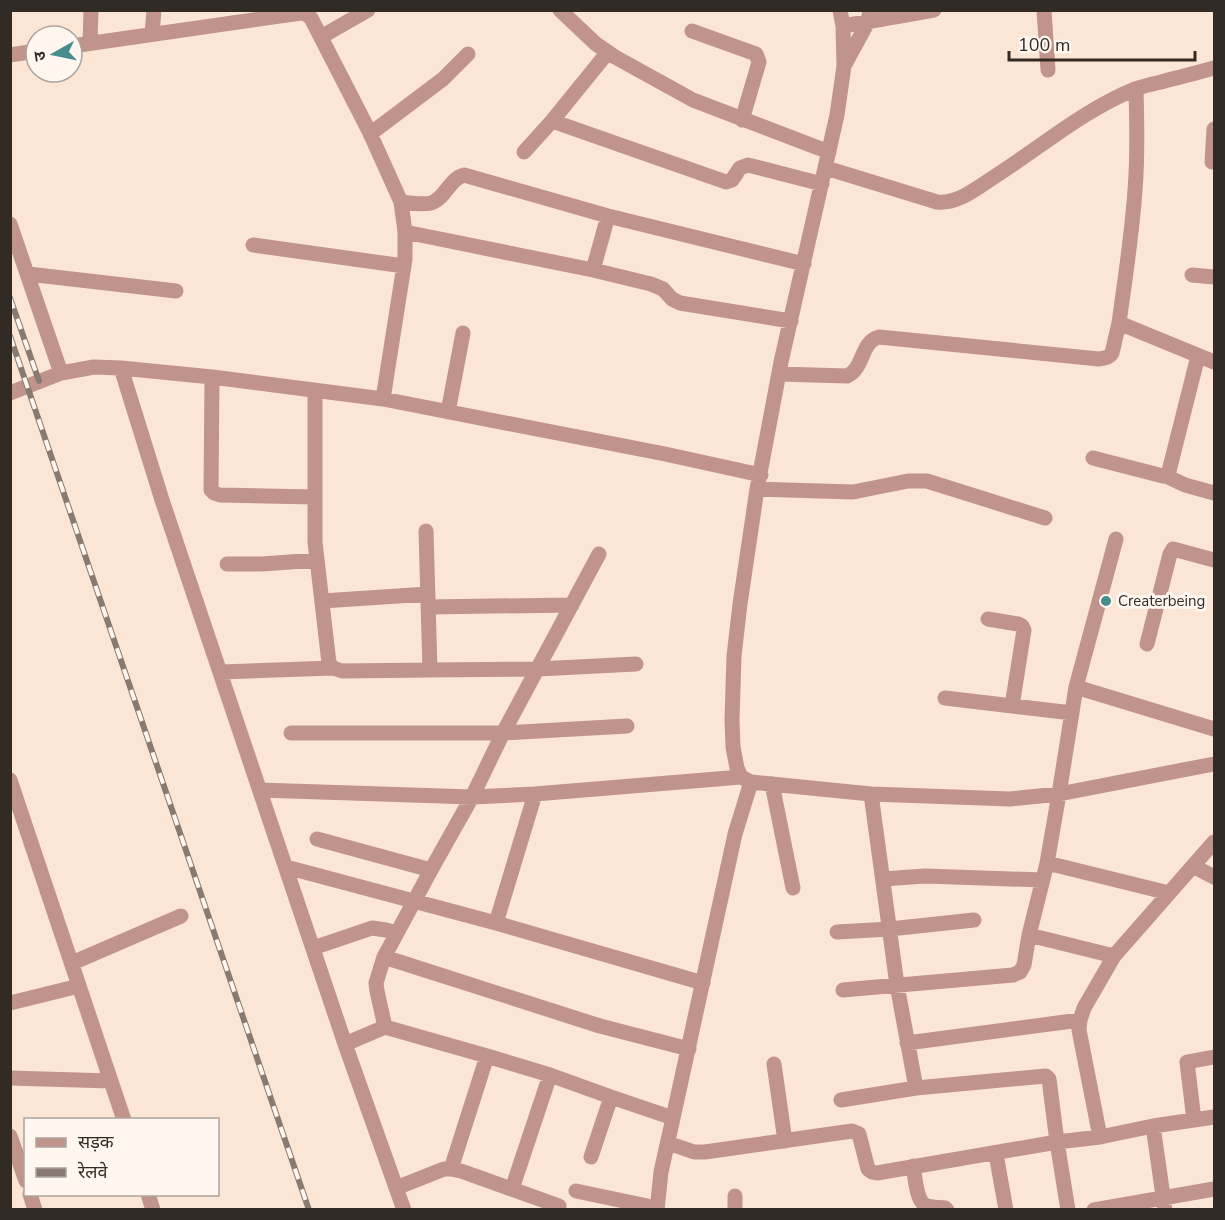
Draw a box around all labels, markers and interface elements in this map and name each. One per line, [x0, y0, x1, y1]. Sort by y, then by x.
north arrow [24, 24, 84, 84]
scale bar [1009, 24, 1195, 62]
text: 100 m [1018, 33, 1070, 57]
text: उ [28, 49, 52, 63]
place label: Createrbeing [1118, 591, 1205, 611]
marker: Createrbeing [1099, 594, 1113, 608]
legend [24, 1118, 219, 1196]
text: सड़क [78, 1130, 115, 1154]
text: रेलवे [77, 1160, 109, 1184]

